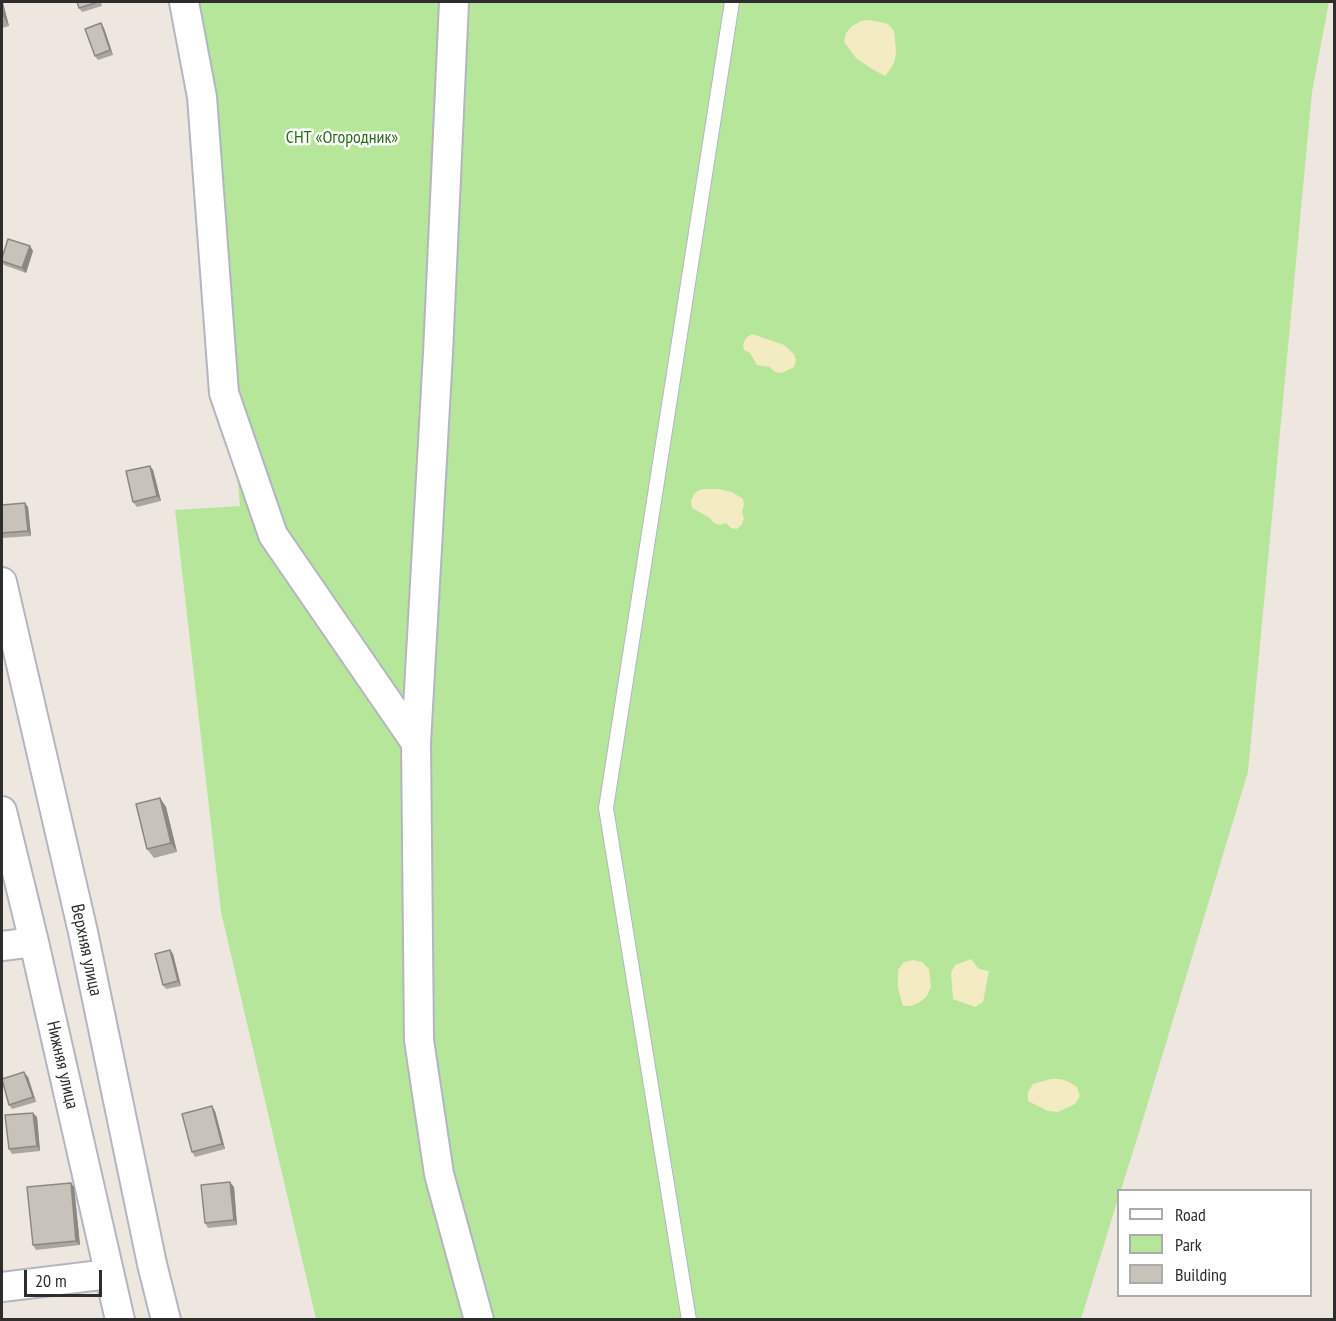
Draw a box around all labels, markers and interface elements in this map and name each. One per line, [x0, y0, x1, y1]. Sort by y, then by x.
park label: СНТ «Огородник» [286, 127, 398, 149]
street label: Верхняя улица [66, 902, 106, 998]
street label: Нижняя улица [41, 1019, 83, 1111]
legend [1117, 1189, 1312, 1297]
text: Road [1175, 1203, 1206, 1226]
text: Park [1175, 1233, 1202, 1256]
scale bar [27, 1258, 105, 1296]
text: Building [1175, 1263, 1227, 1286]
text: 20 m [35, 1269, 67, 1292]

